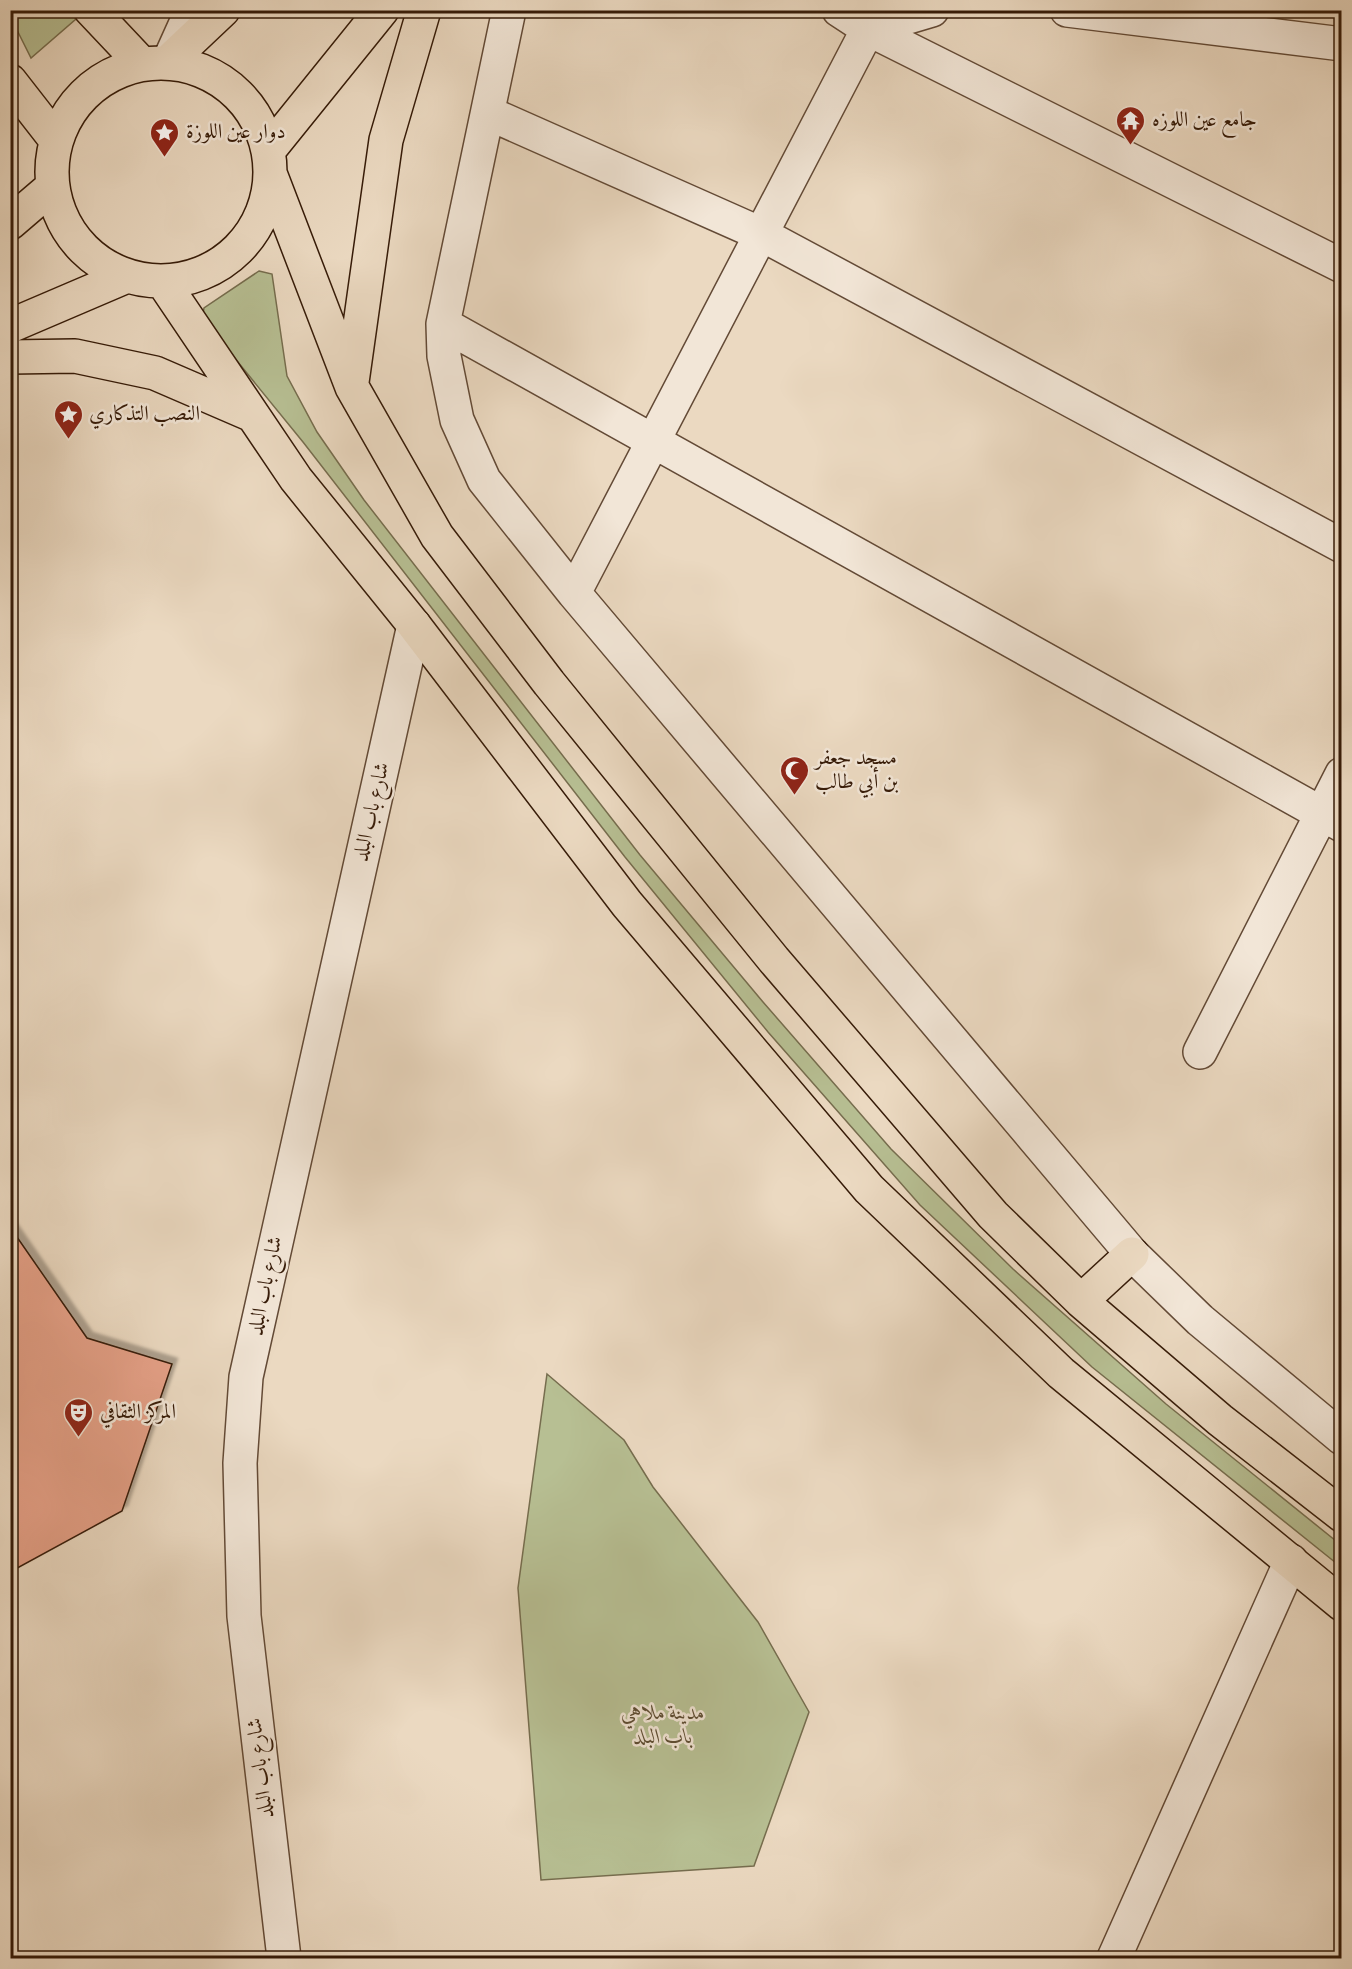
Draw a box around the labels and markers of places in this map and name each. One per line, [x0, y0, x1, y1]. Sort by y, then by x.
temple icon: جامع عين اللوزه [1115, 104, 1147, 146]
place label: جامع عين اللوزه [1152, 106, 1257, 138]
place icon: دوار عين اللوزة [149, 116, 181, 158]
place label: دوار عين اللوزة [186, 118, 286, 147]
place icon: النصب التذكاري [52, 398, 84, 440]
place label: النصب التذكاري [89, 400, 200, 429]
place label: مسجد جعفر بن أبي طالب [813, 744, 898, 798]
mosque icon: مسجد جعفر بن أبي طالب [778, 754, 810, 796]
theatre icon: المركز الثقافي [63, 1396, 95, 1438]
place label: المركز الثقافي [100, 1398, 176, 1428]

